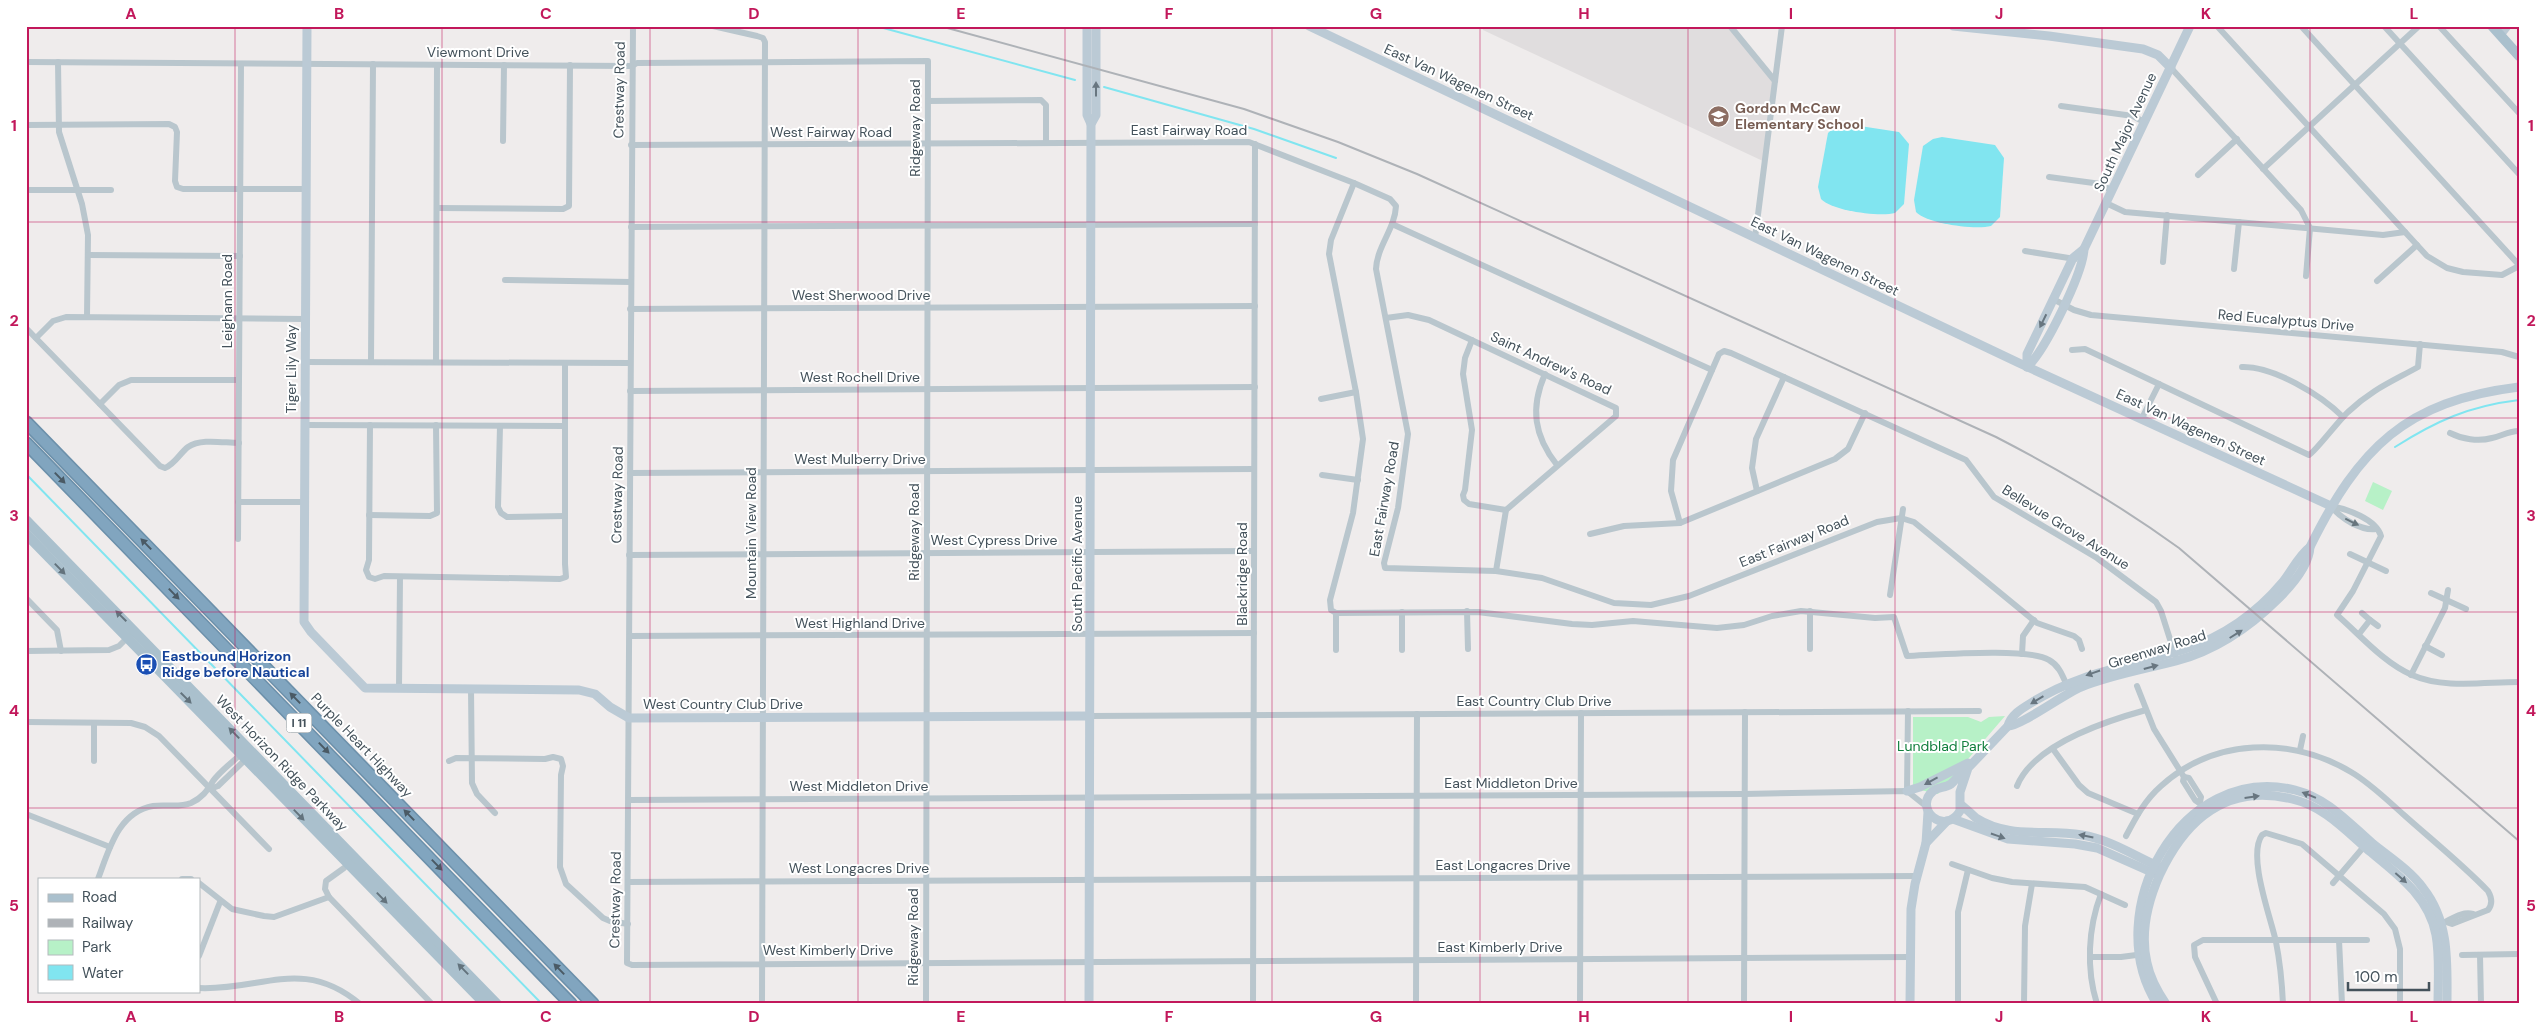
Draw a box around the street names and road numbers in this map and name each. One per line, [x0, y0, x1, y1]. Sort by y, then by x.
street label: East Van Wagenen Street [1381, 39, 1537, 125]
street label: Crestway Road [609, 41, 629, 139]
street label: Viewmont Drive [427, 43, 529, 61]
street label: South Major Avenue [2090, 70, 2160, 194]
street label: Ridgeway Road [906, 79, 924, 177]
street label: East Fairway Road [1131, 121, 1247, 139]
street label: West Fairway Road [770, 123, 892, 141]
street label: East Van Wagenen Street [1748, 212, 1902, 300]
street label: Leighann Road [218, 254, 236, 348]
street label: West Sherwood Drive [792, 286, 930, 304]
street label: Red Eucalyptus Drive [2217, 305, 2355, 335]
street label: Tiger Lily Way [282, 324, 300, 414]
street label: Saint Andrew's Road [1488, 327, 1614, 399]
street label: West Rochell Drive [800, 368, 920, 386]
street label: East Van Wagenen Street [2113, 384, 2269, 470]
street label: East Fairway Road [1365, 440, 1403, 558]
street label: Crestway Road [607, 446, 627, 544]
street label: West Mulberry Drive [794, 450, 926, 468]
street label: Mountain View Road [742, 467, 760, 599]
street label: Bellevue Grove Avenue [1999, 480, 2133, 574]
street label: Ridgeway Road [905, 483, 923, 581]
street label: South Pacific Avenue [1068, 496, 1086, 632]
street label: East Fairway Road [1737, 511, 1851, 571]
street label: Blackridge Road [1233, 522, 1251, 626]
street label: West Cypress Drive [930, 531, 1058, 549]
street label: West Highland Drive [795, 614, 925, 632]
street label: Greenway Road [2106, 626, 2208, 672]
street label: Purple Heart Highway [307, 689, 417, 801]
street label: West Horizon Ridge Parkway [212, 691, 352, 835]
street label: East Country Club Drive [1457, 692, 1611, 710]
street label: West Country Club Drive [643, 695, 803, 713]
road number: I 11 [286, 714, 312, 732]
street label: East Middleton Drive [1444, 774, 1578, 792]
street label: West Middleton Drive [790, 777, 928, 795]
street label: Crestway Road [605, 851, 625, 949]
street label: East Longacres Drive [1435, 856, 1571, 874]
street label: West Longacres Drive [789, 859, 929, 877]
street label: Ridgeway Road [904, 888, 922, 986]
street label: East Kimberly Drive [1437, 938, 1563, 956]
street label: West Kimberly Drive [763, 941, 893, 959]

